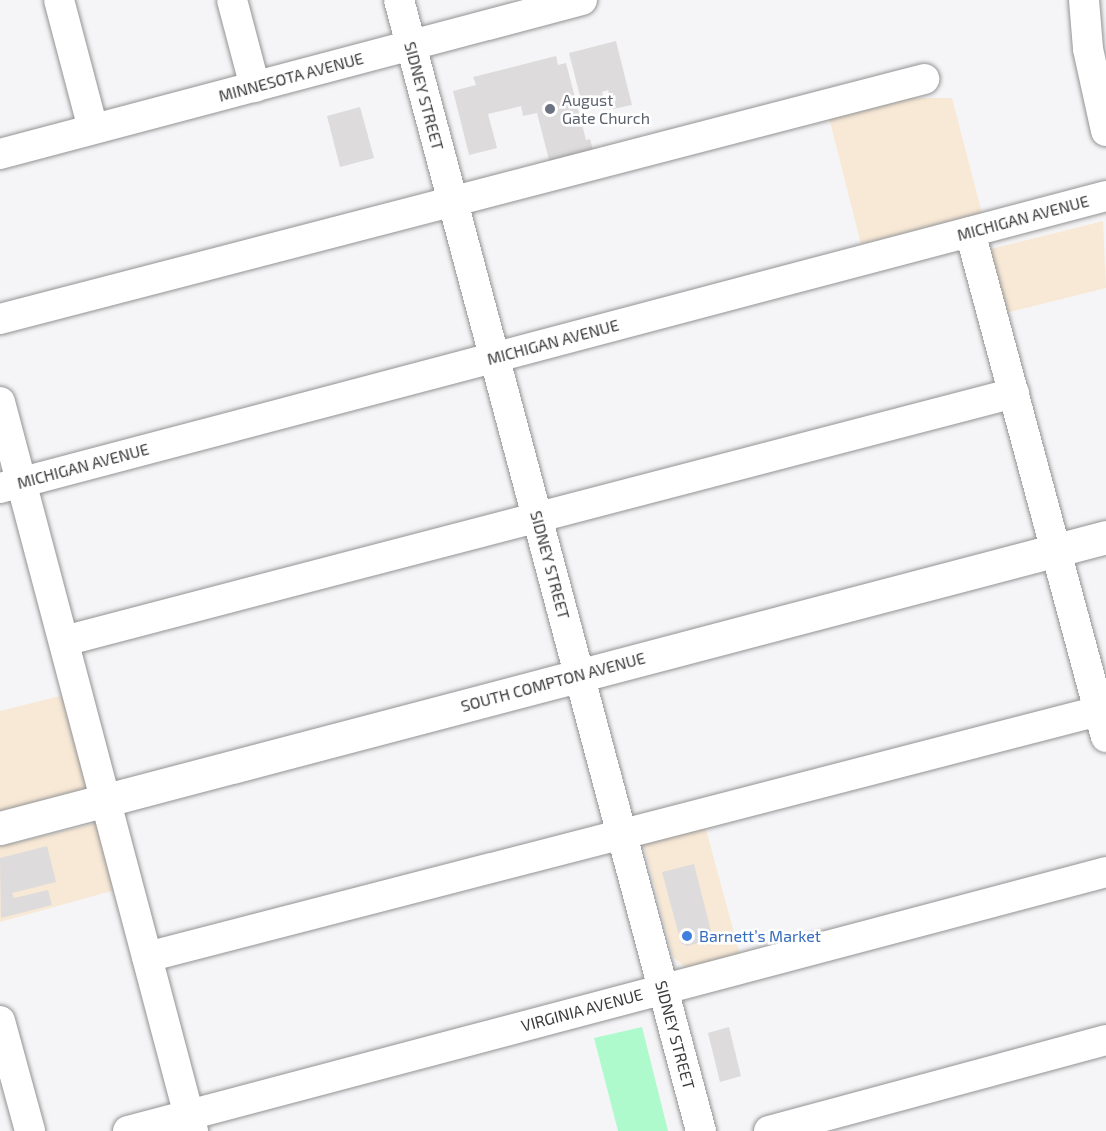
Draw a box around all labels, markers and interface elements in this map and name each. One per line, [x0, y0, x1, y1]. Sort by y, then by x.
street label: SIDNEY STREET [400, 39, 448, 153]
street label: MINNESOTA AVENUE [216, 48, 366, 106]
place label: August Gate Church [562, 90, 650, 128]
marker: August Gate Church [543, 102, 557, 116]
street label: MICHIGAN AVENUE [955, 191, 1091, 245]
street label: MICHIGAN AVENUE [485, 315, 621, 369]
street label: MICHIGAN AVENUE [15, 439, 151, 493]
street label: SIDNEY STREET [526, 508, 574, 622]
street label: SOUTH COMPTON AVENUE [458, 648, 648, 716]
place label: Barnett’s Market [699, 926, 821, 946]
marker: Barnett’s Market [680, 929, 694, 943]
street label: SIDNEY STREET [651, 978, 699, 1092]
street label: VIRGINIA AVENUE [519, 984, 645, 1036]

